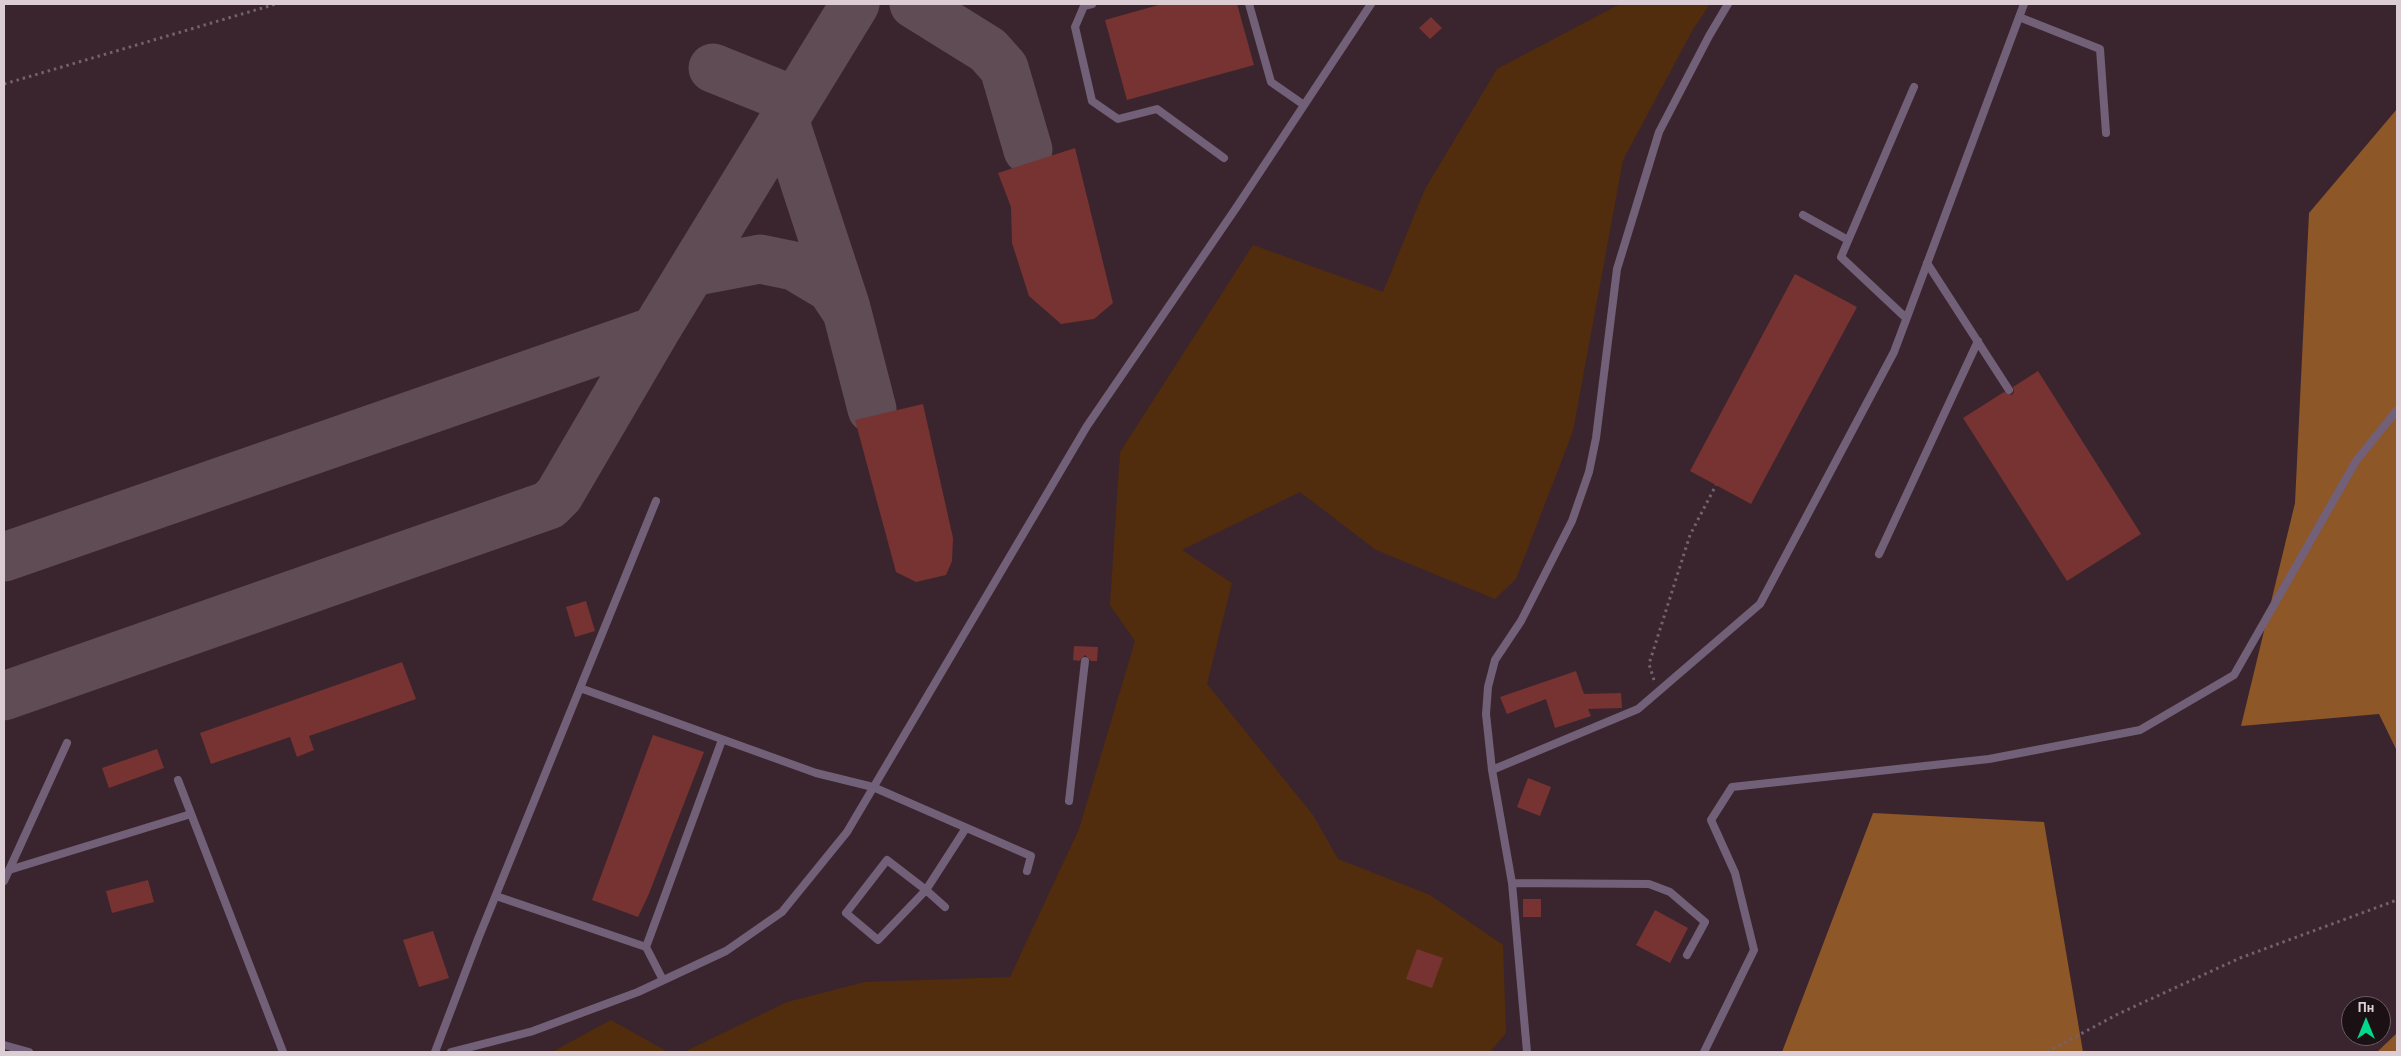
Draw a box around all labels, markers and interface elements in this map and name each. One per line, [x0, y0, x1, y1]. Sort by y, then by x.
north arrow [2341, 996, 2391, 1046]
text: Пн [2358, 998, 2374, 1016]

